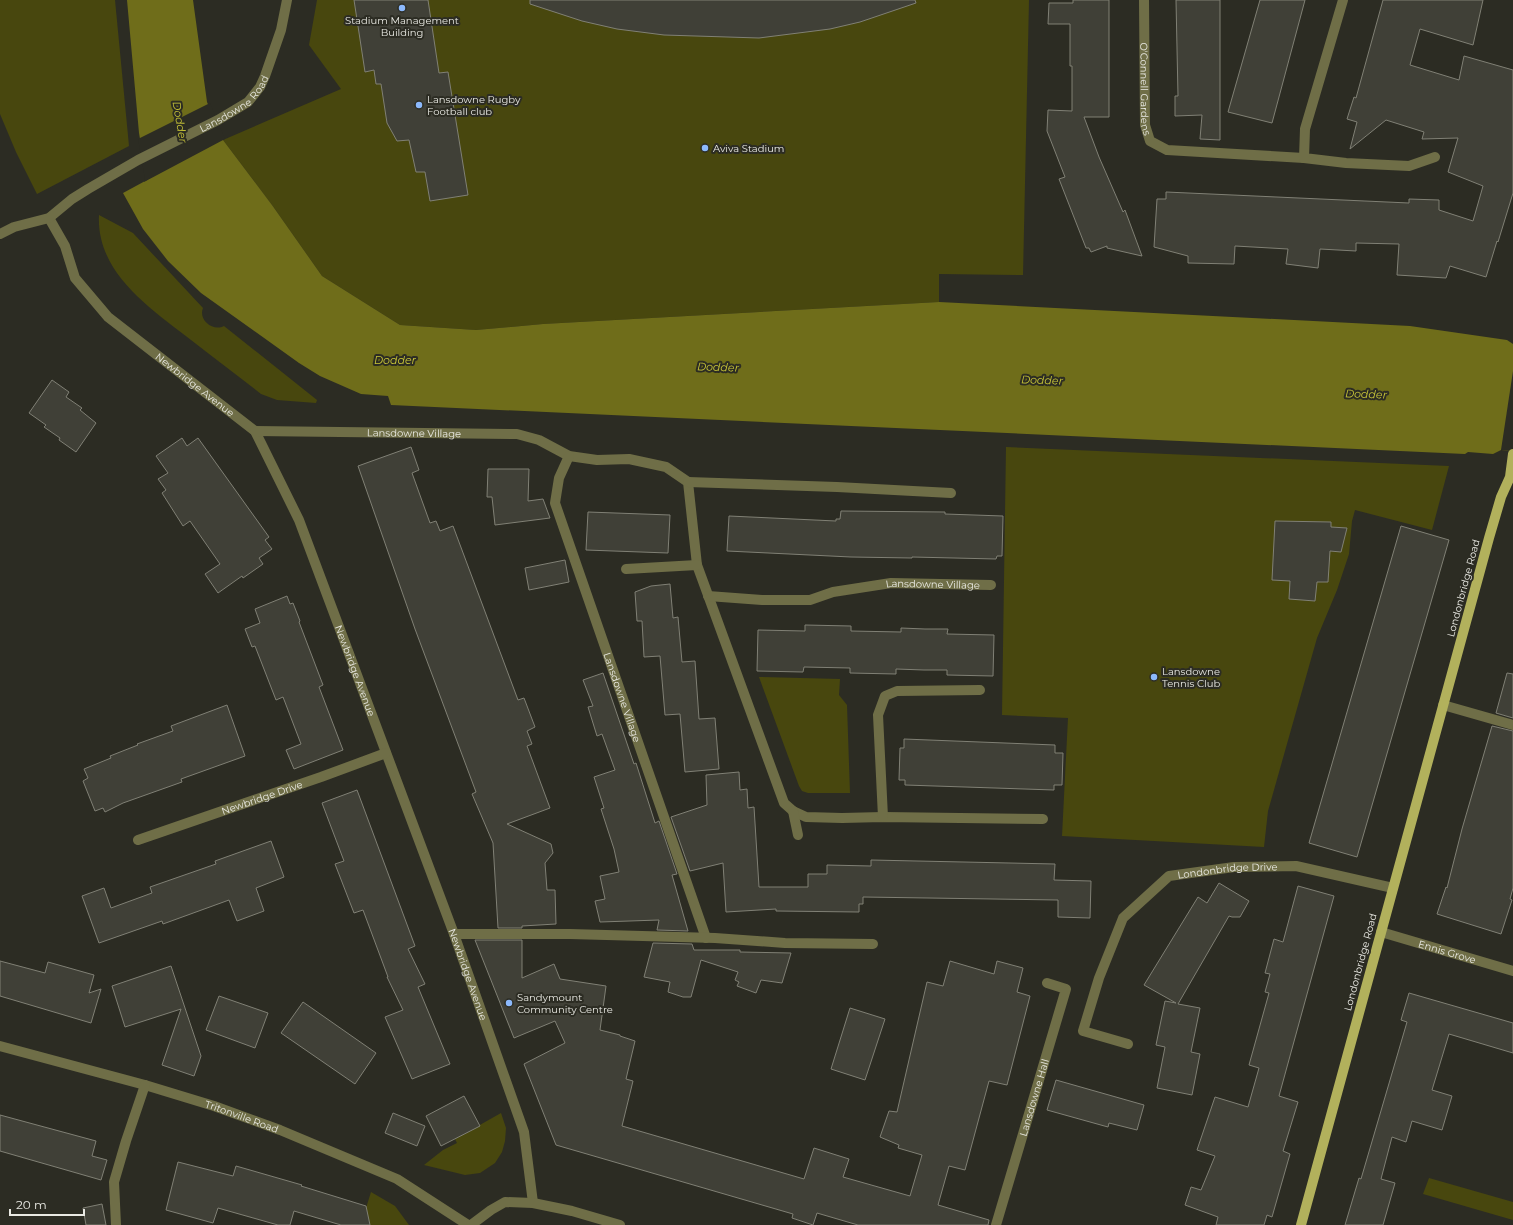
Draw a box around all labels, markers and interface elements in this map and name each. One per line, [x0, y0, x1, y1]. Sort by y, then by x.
marker: Stadium Management Building [397, 3, 407, 13]
place label: Stadium Management Building [345, 14, 459, 39]
street label: O'Connell Gardens [1137, 43, 1154, 137]
street label: Lansdowne Road [197, 73, 272, 135]
place label: Lansdowne Rugby Football club [427, 93, 521, 118]
water label: Dodder [169, 100, 191, 144]
marker: Lansdowne Rugby Football club [414, 100, 424, 110]
place label: Aviva Stadium [713, 142, 784, 155]
marker: Aviva Stadium [700, 143, 710, 153]
street label: Newbridge Avenue [153, 350, 237, 420]
water label: Dodder [374, 353, 417, 367]
water label: Dodder [697, 359, 740, 375]
water label: Dodder [1021, 372, 1064, 388]
water label: Dodder [1345, 386, 1388, 402]
street label: Lansdowne Village [367, 426, 461, 440]
street label: Londonbridge Road [1444, 538, 1483, 638]
street label: Lansdowne Village [885, 577, 980, 592]
street label: Newbridge Avenue [332, 623, 378, 718]
street label: Lansdowne Village [600, 651, 644, 744]
place label: Lansdowne Tennis Club [1162, 665, 1220, 690]
marker: Lansdowne Tennis Club [1149, 672, 1159, 682]
street label: Newbridge Drive [220, 778, 304, 818]
street label: Londonbridge Drive [1177, 860, 1278, 882]
street label: Londonbridge Road [1341, 912, 1380, 1012]
street label: Newbridge Avenue [446, 927, 490, 1022]
street label: Ennis Grove [1417, 937, 1477, 967]
place label: Sandymount Community Centre [517, 991, 613, 1016]
marker: Sandymount Community Centre [504, 998, 514, 1008]
street label: Lansdowne Hall [1017, 1057, 1052, 1138]
street label: Tritonville Road [203, 1098, 280, 1136]
scale bar [10, 1191, 84, 1217]
text: 20 m [16, 1197, 47, 1212]

